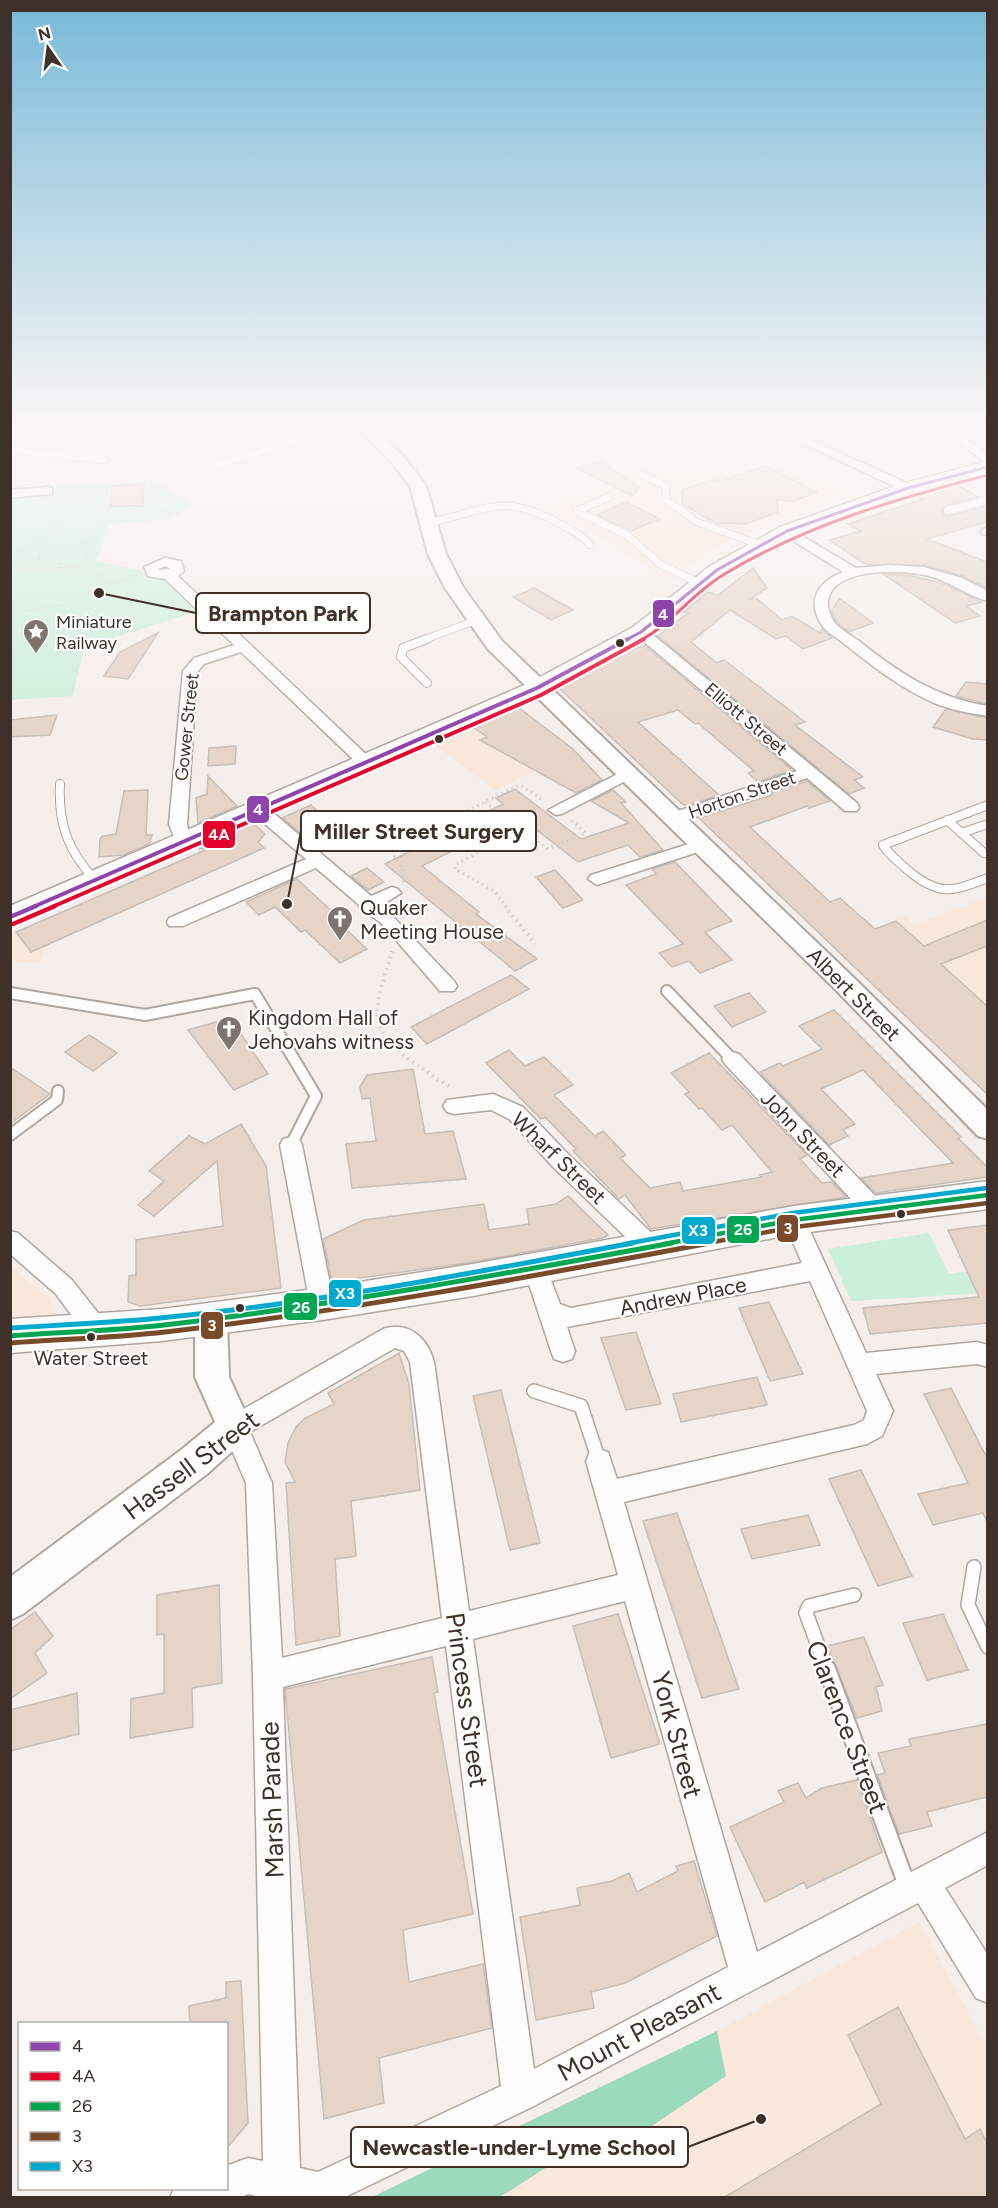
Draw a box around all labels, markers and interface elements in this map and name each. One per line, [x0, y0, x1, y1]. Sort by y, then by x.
north arrow [18, 18, 78, 78]
text: N [36, 23, 53, 45]
callout: Brampton Park [196, 593, 370, 633]
line badge: 4 [652, 599, 675, 628]
text: Brampton Park [208, 600, 358, 627]
text: 4 [658, 605, 668, 624]
place label: Miniature Railway [56, 611, 132, 654]
place icon: Miniature Railway [21, 617, 51, 655]
unlabelled marker [614, 637, 626, 649]
street label: Gower Street [170, 672, 204, 782]
street label: Elliott Street [700, 678, 792, 760]
unlabelled marker [433, 733, 445, 745]
street label: Horton Street [685, 766, 799, 824]
line badge: 4 [246, 795, 270, 824]
text: 4 [253, 800, 263, 819]
callout: Miller Street Surgery [301, 811, 536, 851]
text: Miller Street Surgery [314, 818, 525, 845]
line badge: 4A [202, 820, 236, 849]
text: 4A [208, 825, 230, 844]
place label: Quaker Meeting House [360, 895, 504, 944]
church icon: Quaker Meeting House [325, 904, 355, 942]
street label: Albert Street [802, 942, 906, 1046]
place label: Kingdom Hall of Jehovahs witness [248, 1005, 414, 1054]
church icon: Kingdom Hall of Jehovahs witness [214, 1014, 244, 1052]
street label: John Street [756, 1086, 850, 1182]
street label: Wharf Street [507, 1107, 611, 1209]
unlabelled marker [895, 1208, 907, 1220]
line badge: 3 [776, 1214, 799, 1243]
line badge: 26 [726, 1215, 760, 1244]
line badge: X3 [681, 1216, 716, 1245]
text: 3 [784, 1219, 793, 1238]
text: 26 [734, 1220, 752, 1239]
text: X3 [688, 1221, 708, 1240]
street label: Andrew Place [618, 1271, 748, 1321]
line badge: X3 [328, 1279, 362, 1308]
text: X3 [335, 1284, 355, 1303]
line badge: 26 [283, 1292, 318, 1321]
text: 26 [292, 1298, 310, 1317]
unlabelled marker [234, 1302, 246, 1314]
line badge: 3 [200, 1311, 224, 1340]
text: 3 [208, 1316, 217, 1335]
marker: Water Street [85, 1331, 97, 1343]
place label: Water Street [34, 1346, 148, 1370]
street label: Hassell Street [117, 1403, 265, 1526]
street label: Princess Street [439, 1611, 495, 1790]
street label: Clarence Street [799, 1636, 895, 1818]
street label: York Street [645, 1668, 709, 1802]
street label: Marsh Parade [253, 1721, 291, 1879]
street label: Mount Pleasant [552, 1975, 726, 2088]
legend [18, 2022, 228, 2190]
text: 4 [72, 2035, 83, 2057]
text: 4A [72, 2065, 95, 2087]
text: 26 [72, 2095, 92, 2117]
text: 3 [72, 2125, 82, 2147]
callout: Newcastle-under-Lyme School [351, 2127, 688, 2167]
text: Newcastle-under-Lyme School [362, 2134, 676, 2161]
text: X3 [72, 2155, 93, 2177]

